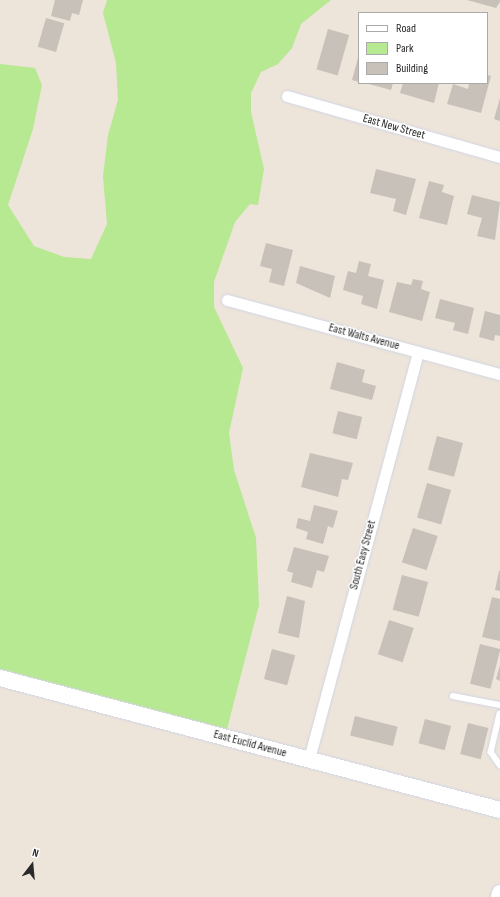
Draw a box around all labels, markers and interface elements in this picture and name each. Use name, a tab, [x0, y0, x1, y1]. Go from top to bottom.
legend	[358, 12, 488, 84]
text: Road	[396, 21, 416, 36]
text: Park	[396, 41, 414, 56]
text: Building	[396, 61, 428, 76]
street label: East New Street	[361, 111, 427, 143]
street label: East Walts Avenue	[327, 321, 401, 353]
street label: South Easy Street	[347, 519, 379, 591]
street label: East Euclid Avenue	[212, 727, 288, 761]
north arrow	[12, 845, 52, 885]
text: N	[31, 846, 40, 860]

